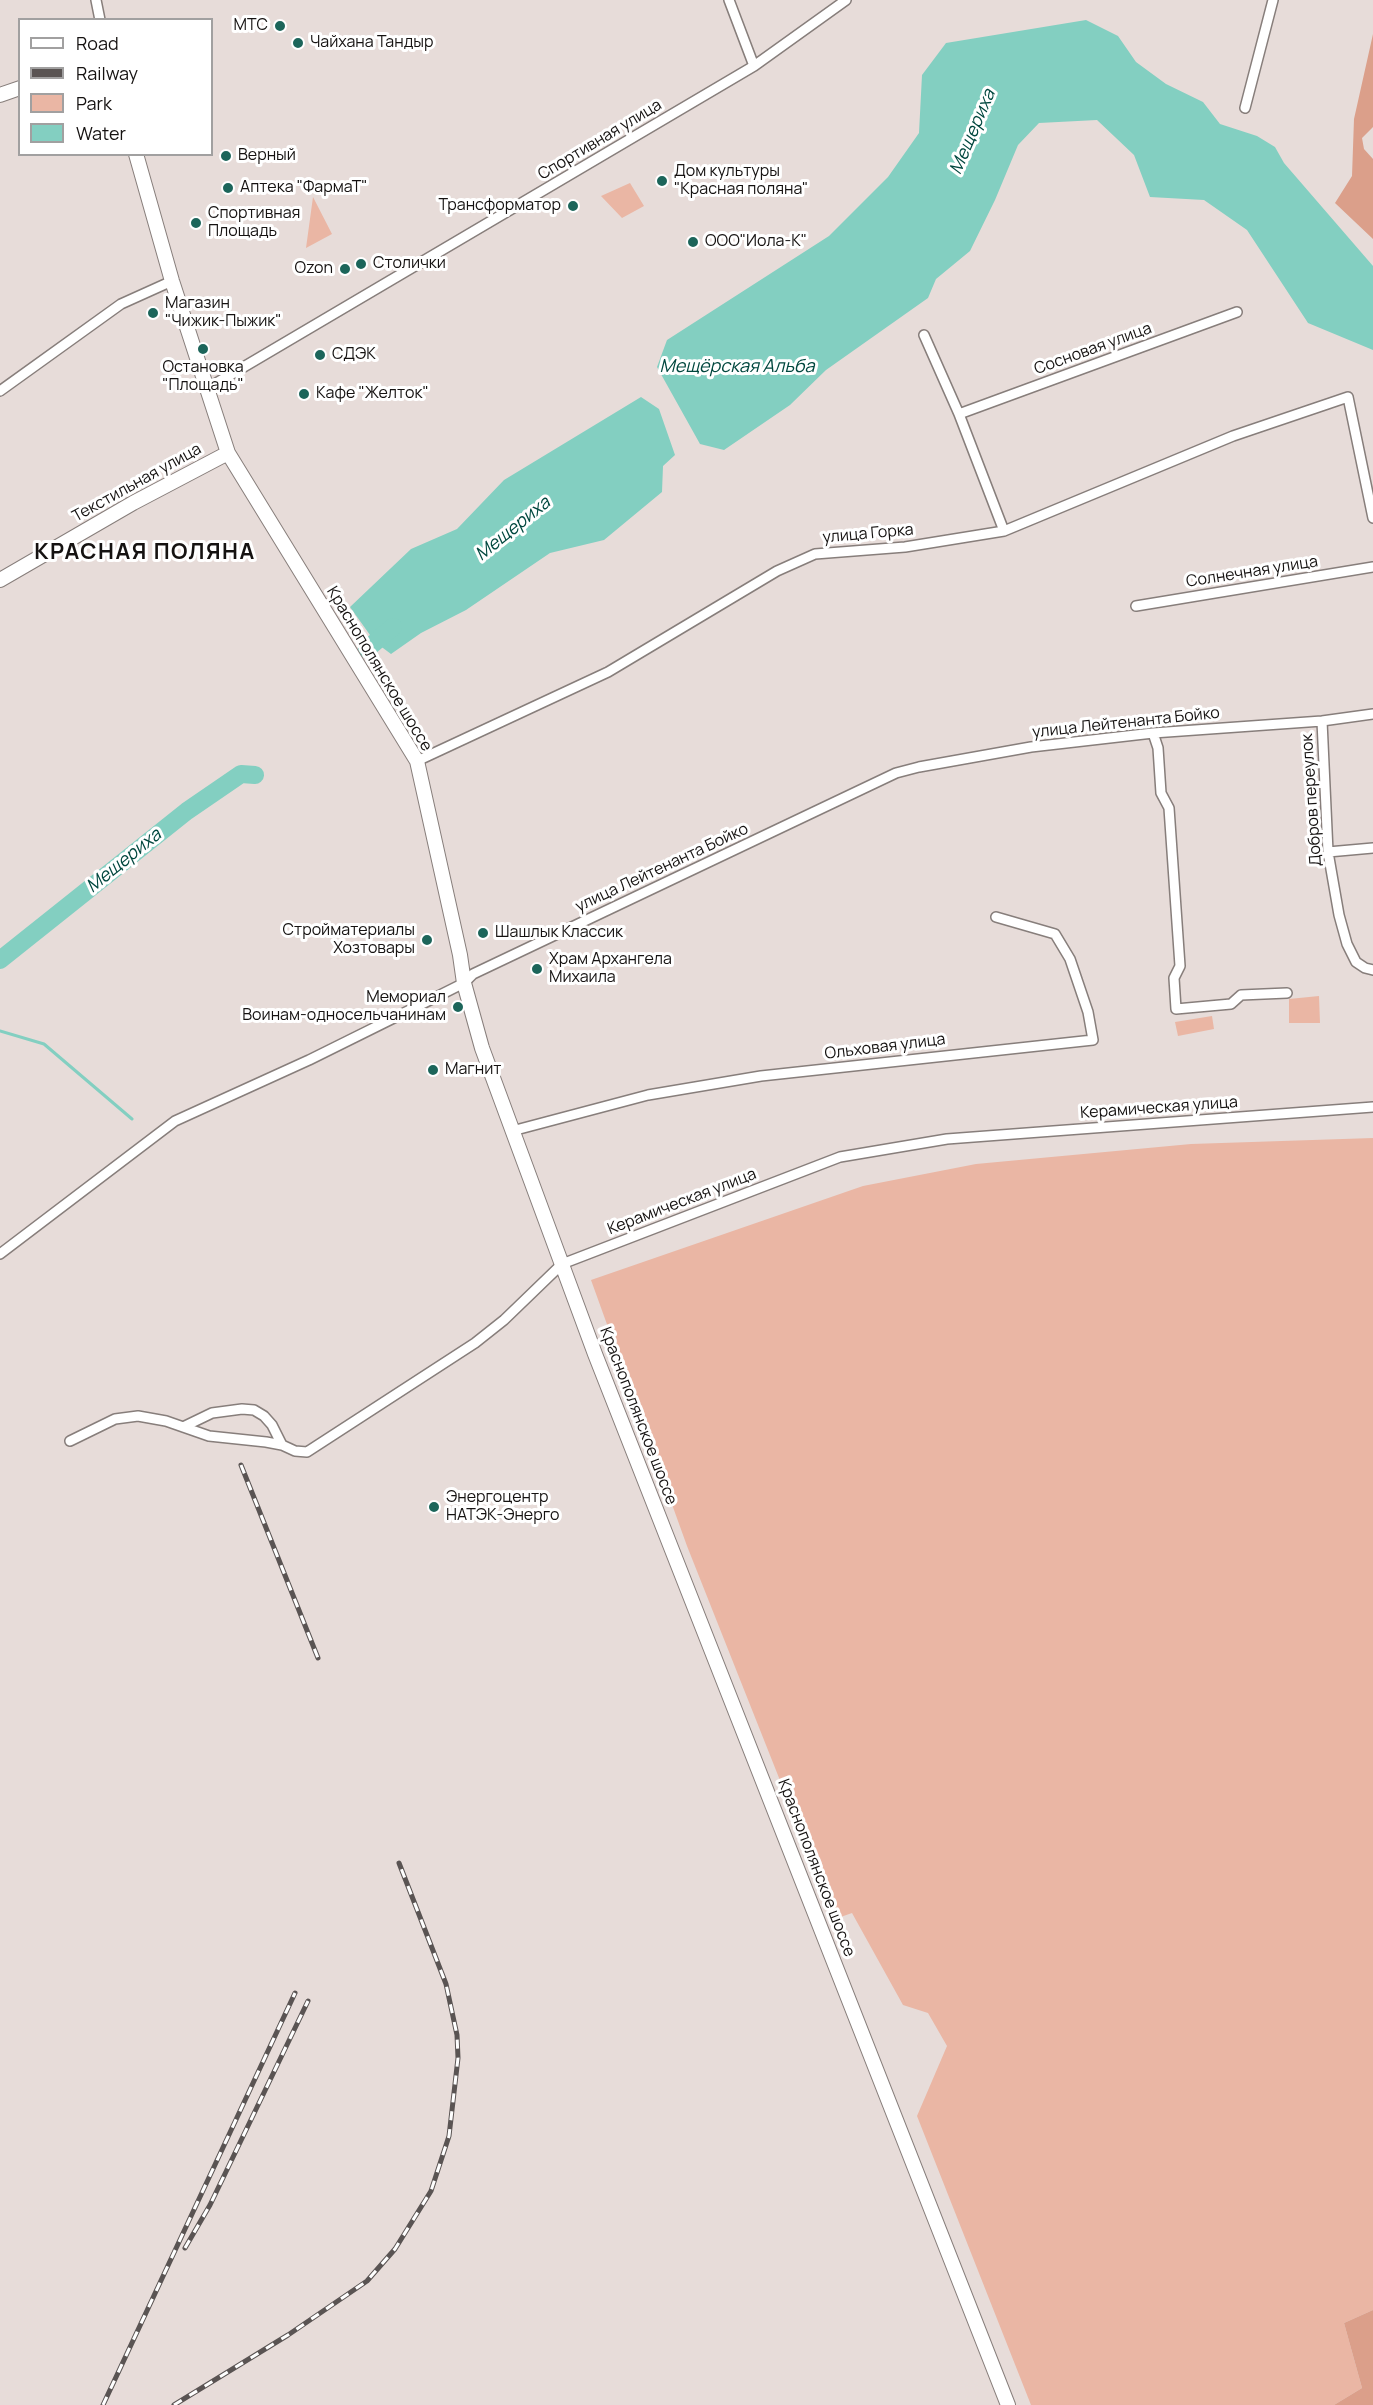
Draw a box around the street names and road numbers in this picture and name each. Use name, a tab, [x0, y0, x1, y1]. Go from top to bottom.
street label: Спортивная улица	[535, 96, 665, 184]
street label: Сосновая улица	[1032, 319, 1154, 379]
street label: Текстильная улица	[69, 440, 205, 526]
street label: улица Горка	[822, 520, 914, 548]
street label: Солнечная улица	[1185, 552, 1319, 592]
street label: Краснополянское шоссе	[322, 583, 436, 755]
street label: улица Лейтенанта Бойко	[1031, 704, 1221, 742]
street label: Добров переулок	[1298, 733, 1326, 867]
street label: улица Лейтенанта Бойко	[572, 819, 752, 917]
street label: Ольховая улица	[823, 1030, 947, 1064]
street label: Керамическая улица	[1080, 1093, 1238, 1123]
street label: Керамическая улица	[605, 1165, 759, 1239]
street label: Краснополянское шоссе	[595, 1324, 681, 1508]
street label: Краснополянское шоссе	[773, 1776, 859, 1960]

